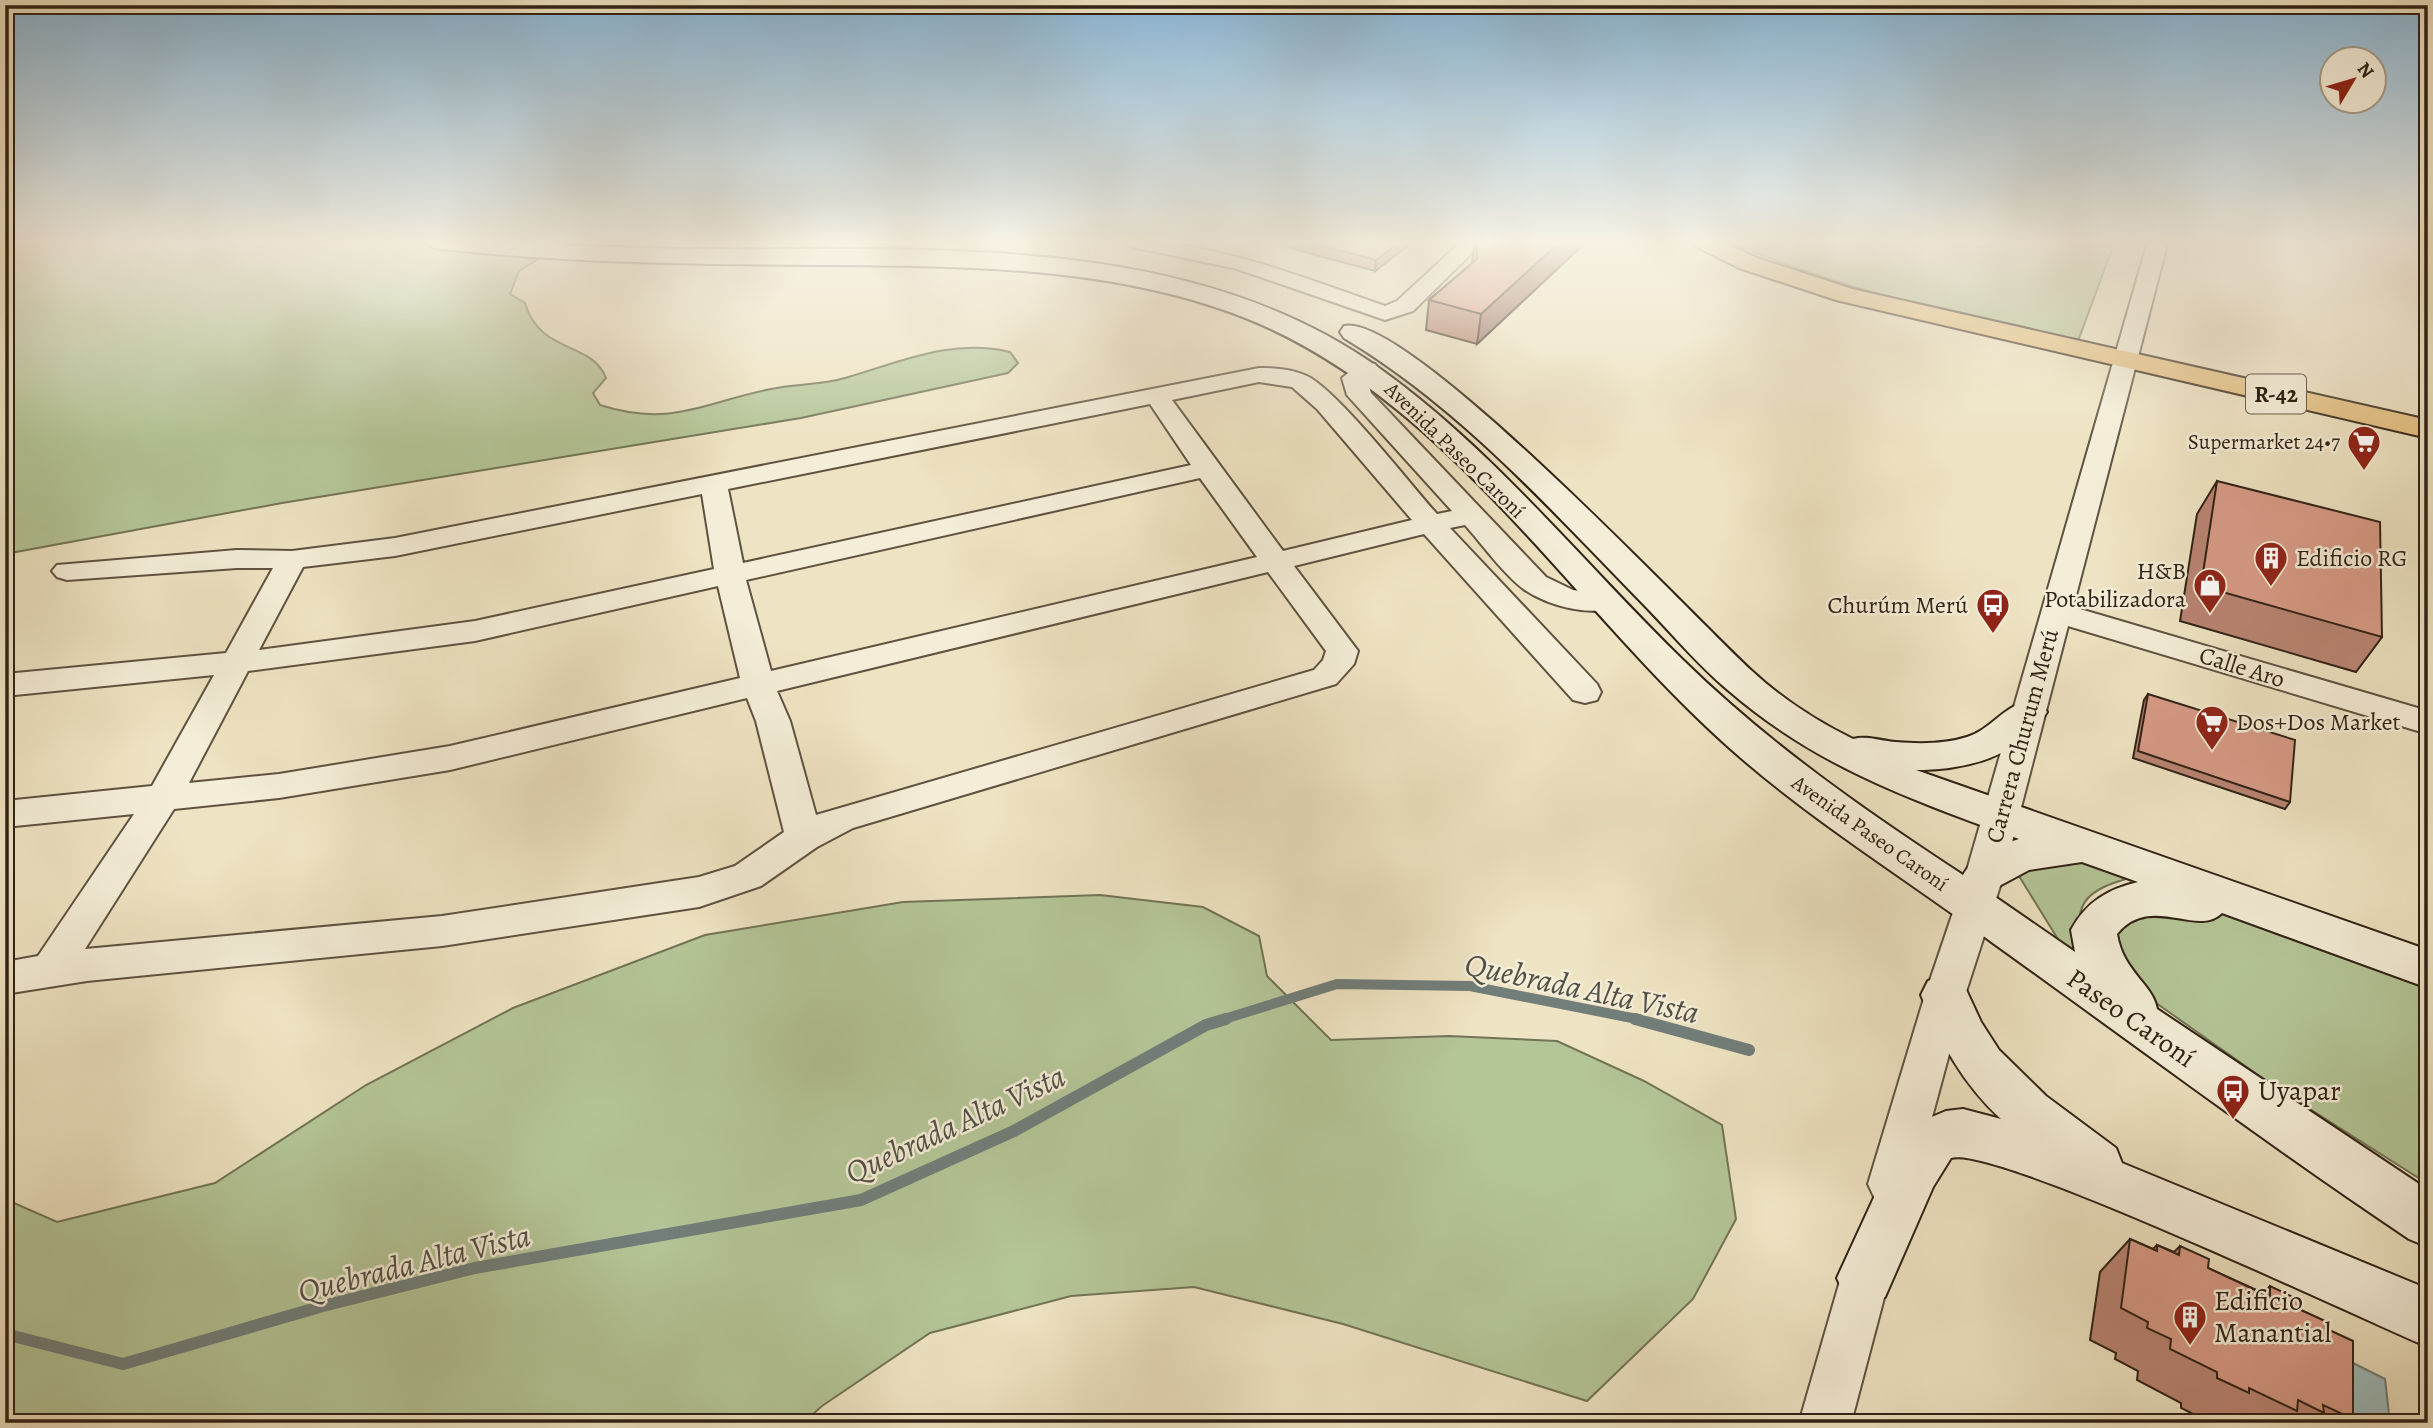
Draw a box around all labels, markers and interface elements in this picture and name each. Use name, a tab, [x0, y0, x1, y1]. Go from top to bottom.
north arrow	[2318, 46, 2388, 116]
text: N	[2351, 57, 2380, 84]
road number: R-42	[2246, 374, 2306, 414]
street label: Avenida Paseo Caroní	[1378, 375, 1531, 524]
supermarket icon: Supermarket 24•7	[2345, 423, 2383, 472]
place label: Supermarket 24•7	[2188, 428, 2340, 456]
building icon: Edificio RG	[2252, 539, 2290, 588]
place label: Edificio RG	[2296, 542, 2407, 574]
place label: H&B Potabilizadora	[2044, 555, 2187, 615]
shop icon: H&B Potabilizadora	[2191, 566, 2229, 615]
bus stop icon: Churúm Merú	[1974, 586, 2012, 635]
place label: Churúm Merú	[1828, 589, 1968, 621]
street label: Carrera Churum Merú	[1978, 625, 2066, 847]
street label: Calle Aro	[2195, 639, 2289, 695]
supermarket icon: Dos+Dos Market	[2193, 703, 2231, 752]
place label: Dos+Dos Market	[2236, 706, 2401, 738]
street label: Avenida Paseo Caroní	[1785, 768, 1954, 898]
water label: Quebrada Alta Vista	[1461, 942, 1703, 1034]
street label: Paseo Caroní	[2059, 960, 2203, 1076]
water label: Quebrada Alta Vista	[838, 1054, 1072, 1194]
bus stop icon: Uyapar	[2214, 1072, 2252, 1121]
place label: Uyapar	[2258, 1072, 2341, 1110]
water label: Quebrada Alta Vista	[293, 1213, 535, 1313]
place label: Edificio Manantial	[2214, 1282, 2331, 1352]
building icon: Edificio Manantial	[2171, 1298, 2209, 1347]

